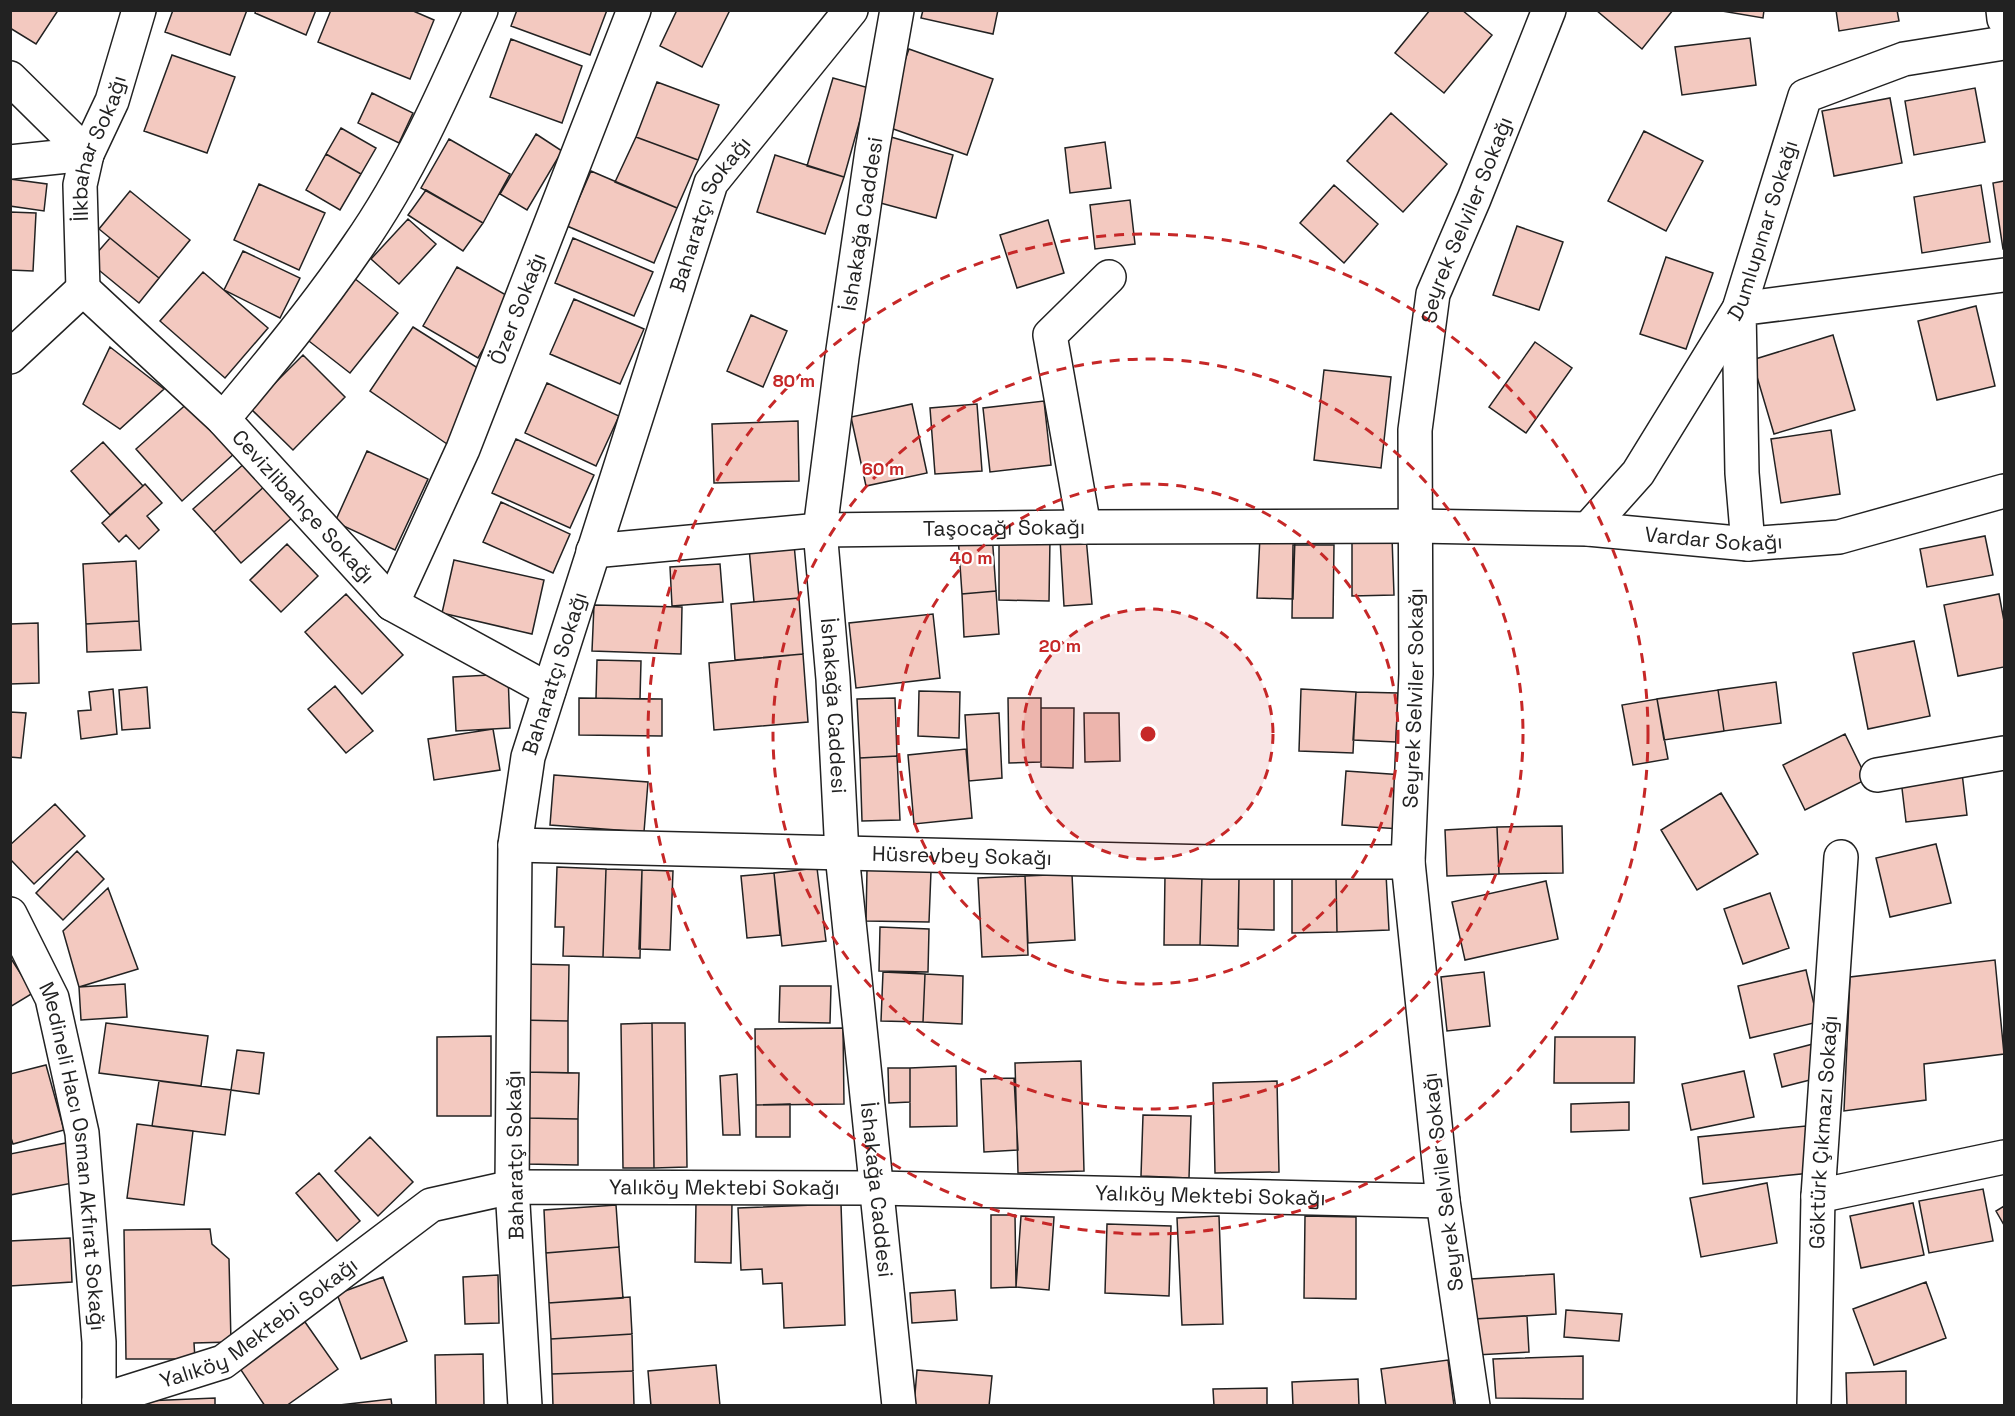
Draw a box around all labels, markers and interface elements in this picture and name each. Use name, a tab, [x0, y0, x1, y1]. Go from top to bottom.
street label: İlkbahar Sokağı	[66, 72, 132, 222]
street label: Seyrek Selviler Sokağı	[1415, 113, 1518, 325]
street label: Baharatçı Sokağı	[663, 131, 756, 295]
street label: İshakağa Caddesi	[834, 135, 889, 313]
street label: Dumlupınar Sokağı	[1721, 137, 1803, 325]
street label: Özer Sokağı	[483, 249, 551, 368]
text: 80 m	[773, 369, 815, 392]
street label: Cevizlibahçe Sokağı	[226, 424, 381, 589]
text: 60 m	[862, 457, 904, 480]
street label: Taşocağı Sokağı	[923, 513, 1085, 542]
street label: Vardar Sokağı	[1643, 520, 1783, 557]
text: 40 m	[949, 546, 993, 569]
street label: Baharatçı Sokağı	[516, 588, 593, 758]
street label: Seyrek Selviler Sokağı	[1396, 588, 1429, 809]
street label: İshakağa Caddesi	[815, 617, 853, 794]
text: 20 m	[1039, 634, 1081, 657]
centre of rings	[1138, 724, 1158, 744]
street label: Hüsrevbey Sokağı	[871, 840, 1052, 871]
street label: Medineli Hacı Osman Akfırat Sokağı	[33, 977, 112, 1332]
street label: Göktürk Çıkmazı Sokağı	[1803, 1014, 1843, 1249]
street label: Baharatçı Sokağı	[500, 1070, 529, 1240]
street label: Seyrek Selviler Sokağı	[1416, 1071, 1469, 1293]
street label: İshakağa Caddesi	[855, 1101, 900, 1279]
street label: Yalıköy Mektebi Sokağı	[609, 1173, 840, 1201]
street label: Yalıköy Mektebi Sokağı	[1095, 1179, 1326, 1211]
street label: Yalıköy Mektebi Sokağı	[157, 1251, 363, 1394]

